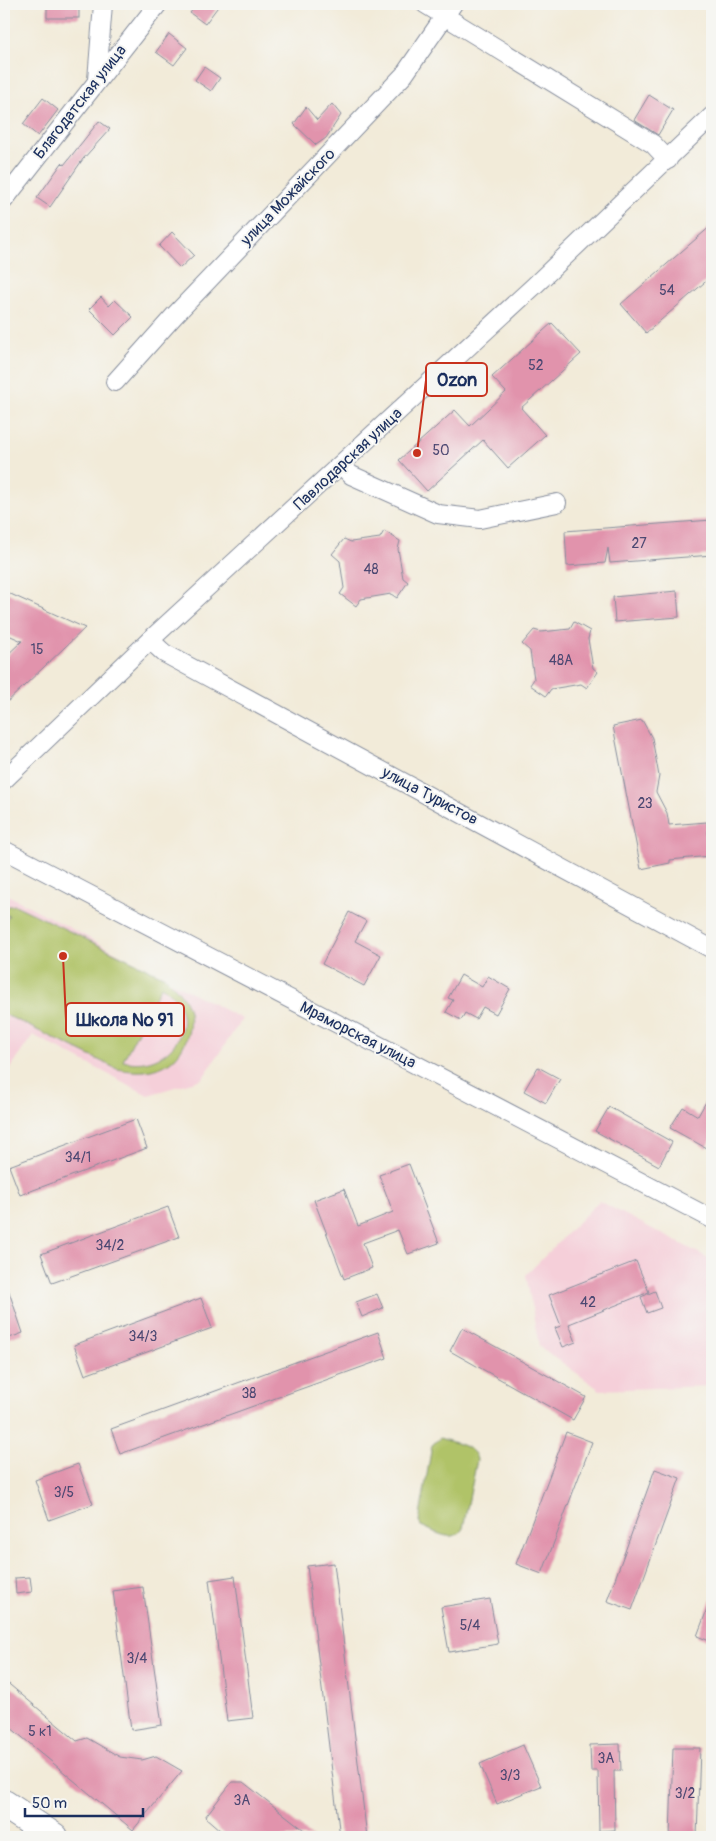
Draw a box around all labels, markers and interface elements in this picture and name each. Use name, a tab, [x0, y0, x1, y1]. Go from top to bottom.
street label: Благодатская улица	[29, 41, 131, 163]
street label: улица Можайского	[236, 144, 340, 251]
house number: 54	[659, 282, 675, 299]
house number: 52	[528, 357, 544, 374]
callout: Ozon	[426, 363, 487, 396]
text: Ozon	[437, 369, 477, 392]
street label: Павлодарская улица	[290, 404, 406, 514]
house number: 50	[432, 442, 450, 459]
house number: 27	[631, 535, 647, 552]
house number: 48	[363, 561, 379, 578]
house number: 15	[30, 641, 44, 658]
house number: 48А	[549, 652, 573, 669]
street label: улица Туристов	[378, 762, 481, 830]
house number: 23	[637, 795, 653, 812]
street label: Мраморская улица	[296, 997, 420, 1073]
callout: Школа № 91	[66, 1003, 184, 1036]
text: Школа № 91	[75, 1009, 174, 1032]
house number: 34/1	[65, 1149, 91, 1166]
house number: 34/2	[96, 1237, 125, 1254]
house number: 42	[580, 1294, 596, 1311]
house number: 34/3	[129, 1328, 158, 1345]
house number: 38	[242, 1385, 256, 1402]
house number: 3/5	[54, 1484, 74, 1501]
house number: 5/4	[460, 1617, 480, 1634]
house number: 3/4	[127, 1650, 147, 1667]
house number: 5 к1	[28, 1723, 52, 1740]
house number: 3А	[598, 1750, 614, 1767]
house number: 3/3	[500, 1767, 521, 1784]
house number: 3/2	[675, 1785, 696, 1802]
scale bar	[25, 1786, 142, 1818]
house number: 3А	[234, 1792, 250, 1809]
text: 50 m	[32, 1794, 67, 1813]

